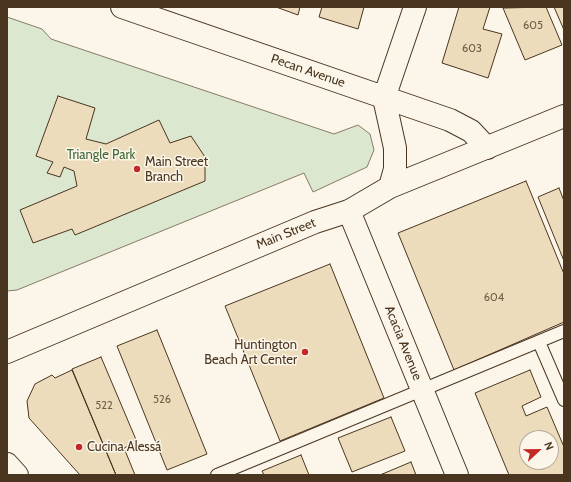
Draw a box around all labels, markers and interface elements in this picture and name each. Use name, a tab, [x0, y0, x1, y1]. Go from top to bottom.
house number: 605	[523, 19, 543, 33]
house number: 603	[462, 42, 482, 56]
street label: Pecan Avenue	[269, 51, 347, 91]
park label: Triangle Park	[67, 147, 135, 163]
place label: Main Street Branch	[145, 154, 208, 185]
marker: Main Street Branch	[132, 164, 142, 174]
street label: Main Street	[254, 215, 318, 253]
house number: 604	[484, 291, 504, 305]
street label: Acacia Avenue	[381, 303, 425, 383]
place label: Huntington Beach Art Center	[204, 337, 297, 368]
marker: Huntington Beach Art Center	[300, 347, 310, 357]
house number: 526	[153, 393, 171, 407]
house number: 522	[95, 399, 113, 413]
north arrow	[519, 430, 559, 470]
place label: Cucina Alessá	[87, 439, 161, 455]
text: N	[541, 440, 557, 452]
marker: Cucina Alessá	[74, 442, 84, 452]

